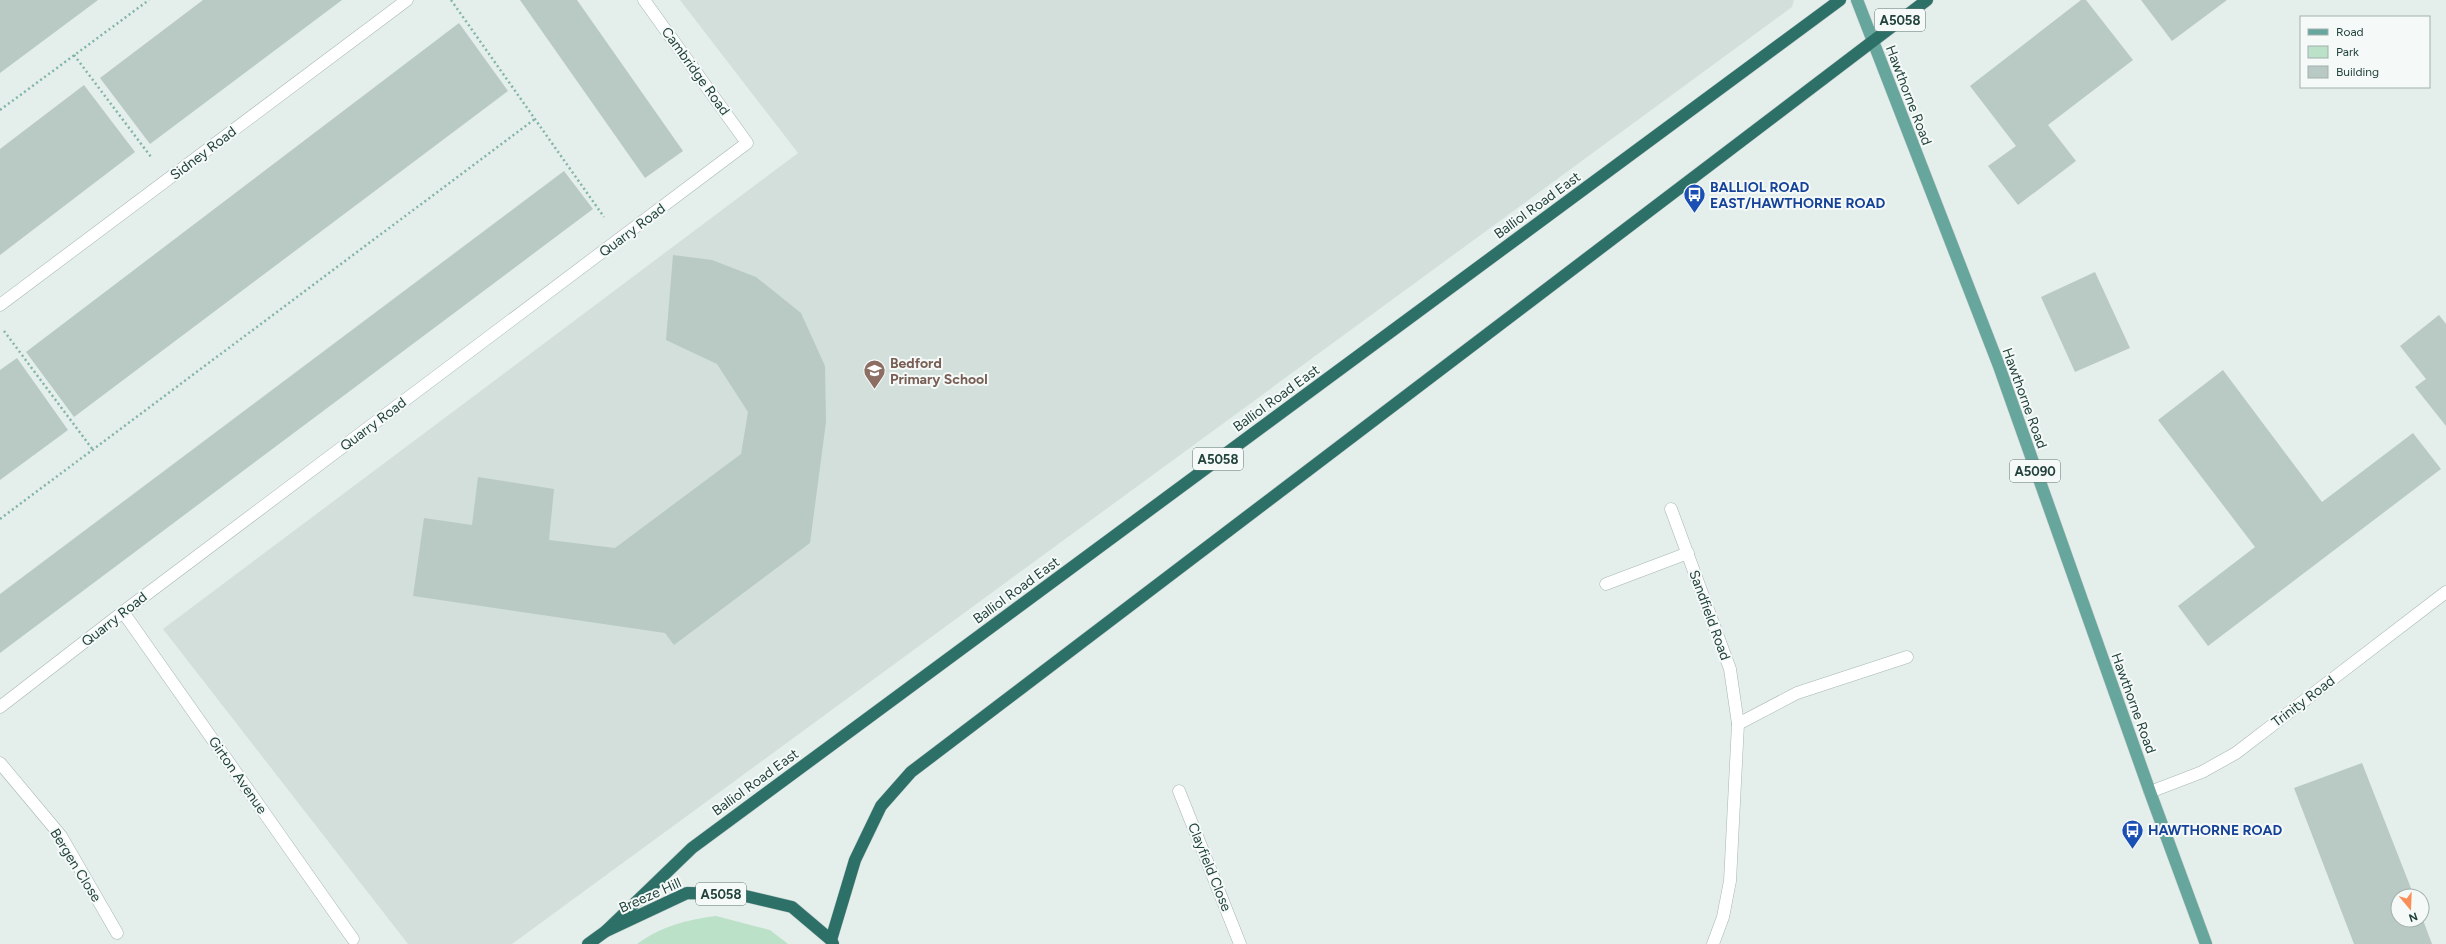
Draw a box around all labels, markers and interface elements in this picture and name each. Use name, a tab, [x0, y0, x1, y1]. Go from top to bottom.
road number: A5058	[1875, 9, 1925, 31]
legend	[2300, 16, 2430, 88]
street label: Cambridge Road	[658, 24, 733, 119]
text: Road	[2336, 25, 2364, 39]
street label: Hawthorne Road	[1882, 43, 1935, 148]
text: Park	[2336, 45, 2359, 59]
text: Building	[2336, 65, 2379, 79]
street label: Sidney Road	[167, 123, 240, 184]
street label: Balliol Road East	[1491, 168, 1584, 242]
place label: BALLIOL ROAD EAST/HAWTHORNE ROAD	[1710, 179, 1885, 212]
bus stop icon: BALLIOL ROAD EAST/HAWTHORNE ROAD	[1681, 182, 1707, 215]
street label: Quarry Road	[596, 200, 669, 261]
street label: Hawthorne Road	[1998, 346, 2051, 451]
place label: Bedford Primary School	[890, 355, 988, 388]
school or university icon: Bedford Primary School	[861, 358, 887, 391]
street label: Balliol Road East	[1230, 361, 1323, 435]
street label: Quarry Road	[337, 394, 410, 455]
road number: A5058	[1193, 448, 1243, 470]
road number: A5090	[2010, 460, 2060, 482]
street label: Balliol Road East	[970, 553, 1063, 627]
street label: Sandfield Road	[1685, 568, 1734, 663]
street label: Quarry Road	[78, 589, 150, 650]
street label: Hawthorne Road	[2107, 651, 2160, 756]
street label: Trinity Road	[2268, 672, 2338, 731]
street label: Girton Avenue	[205, 733, 271, 818]
street label: Balliol Road East	[709, 745, 802, 819]
bus stop icon: HAWTHORNE ROAD	[2119, 817, 2145, 850]
street label: Clayfield Close	[1184, 820, 1235, 914]
place label: HAWTHORNE ROAD	[2148, 822, 2283, 839]
street label: Bergen Close	[46, 825, 105, 905]
street label: Breeze Hill	[616, 874, 684, 917]
road number: A5058	[696, 883, 746, 905]
north arrow	[2390, 888, 2430, 928]
text: N	[2407, 909, 2419, 925]

